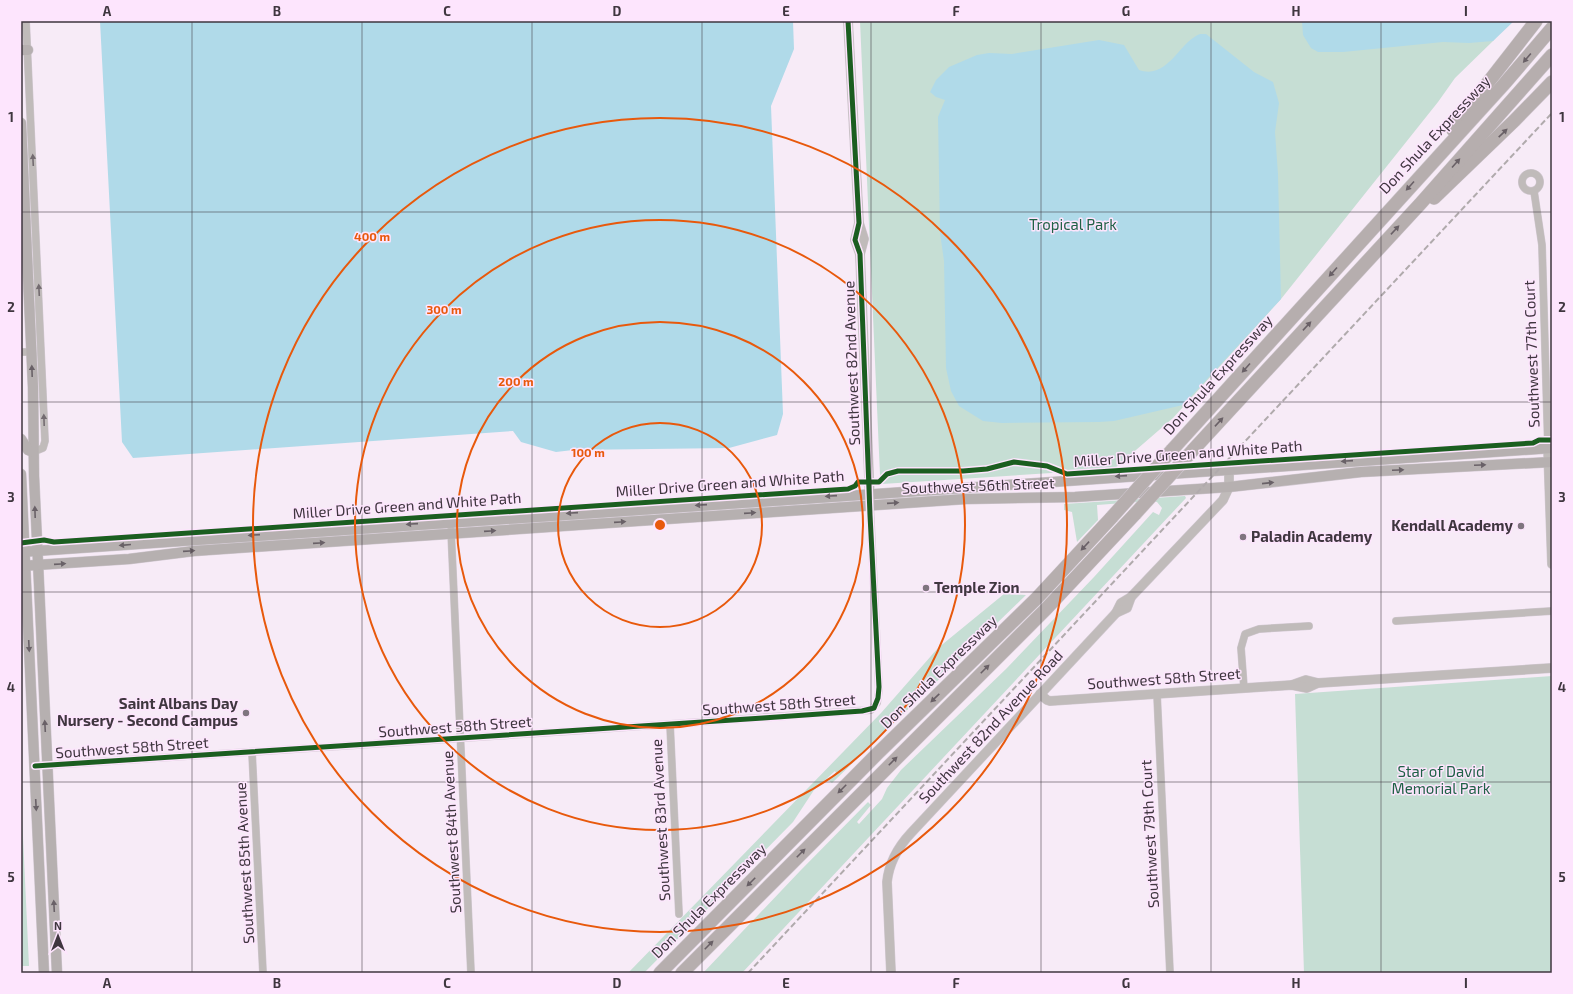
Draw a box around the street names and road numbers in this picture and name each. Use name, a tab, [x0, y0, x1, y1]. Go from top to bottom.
street label: Don Shula Expressway	[1375, 72, 1494, 197]
street label: Southwest 82nd Avenue	[839, 280, 863, 446]
street label: Southwest 77th Court	[1519, 280, 1543, 428]
street label: Don Shula Expressway	[1159, 311, 1276, 438]
street label: Miller Drive Green and White Path	[1073, 436, 1303, 470]
street label: Miller Drive Green and White Path	[615, 466, 845, 500]
street label: Southwest 56th Street	[901, 473, 1055, 497]
street label: Miller Drive Green and White Path	[292, 488, 522, 522]
street label: Don Shula Expressway	[876, 611, 1000, 732]
street label: Southwest 82nd Avenue Road	[914, 646, 1066, 807]
street label: Southwest 58th Street	[1087, 664, 1241, 692]
street label: Southwest 58th Street	[702, 690, 856, 718]
street label: Southwest 58th Street	[378, 712, 532, 740]
street label: Southwest 58th Street	[55, 733, 209, 761]
street label: Southwest 83rd Avenue	[647, 739, 673, 901]
street label: Southwest 84th Avenue	[438, 750, 464, 914]
street label: Southwest 79th Court	[1136, 759, 1162, 909]
street label: Southwest 85th Avenue	[231, 782, 257, 944]
street label: Don Shula Expressway	[647, 839, 769, 961]

